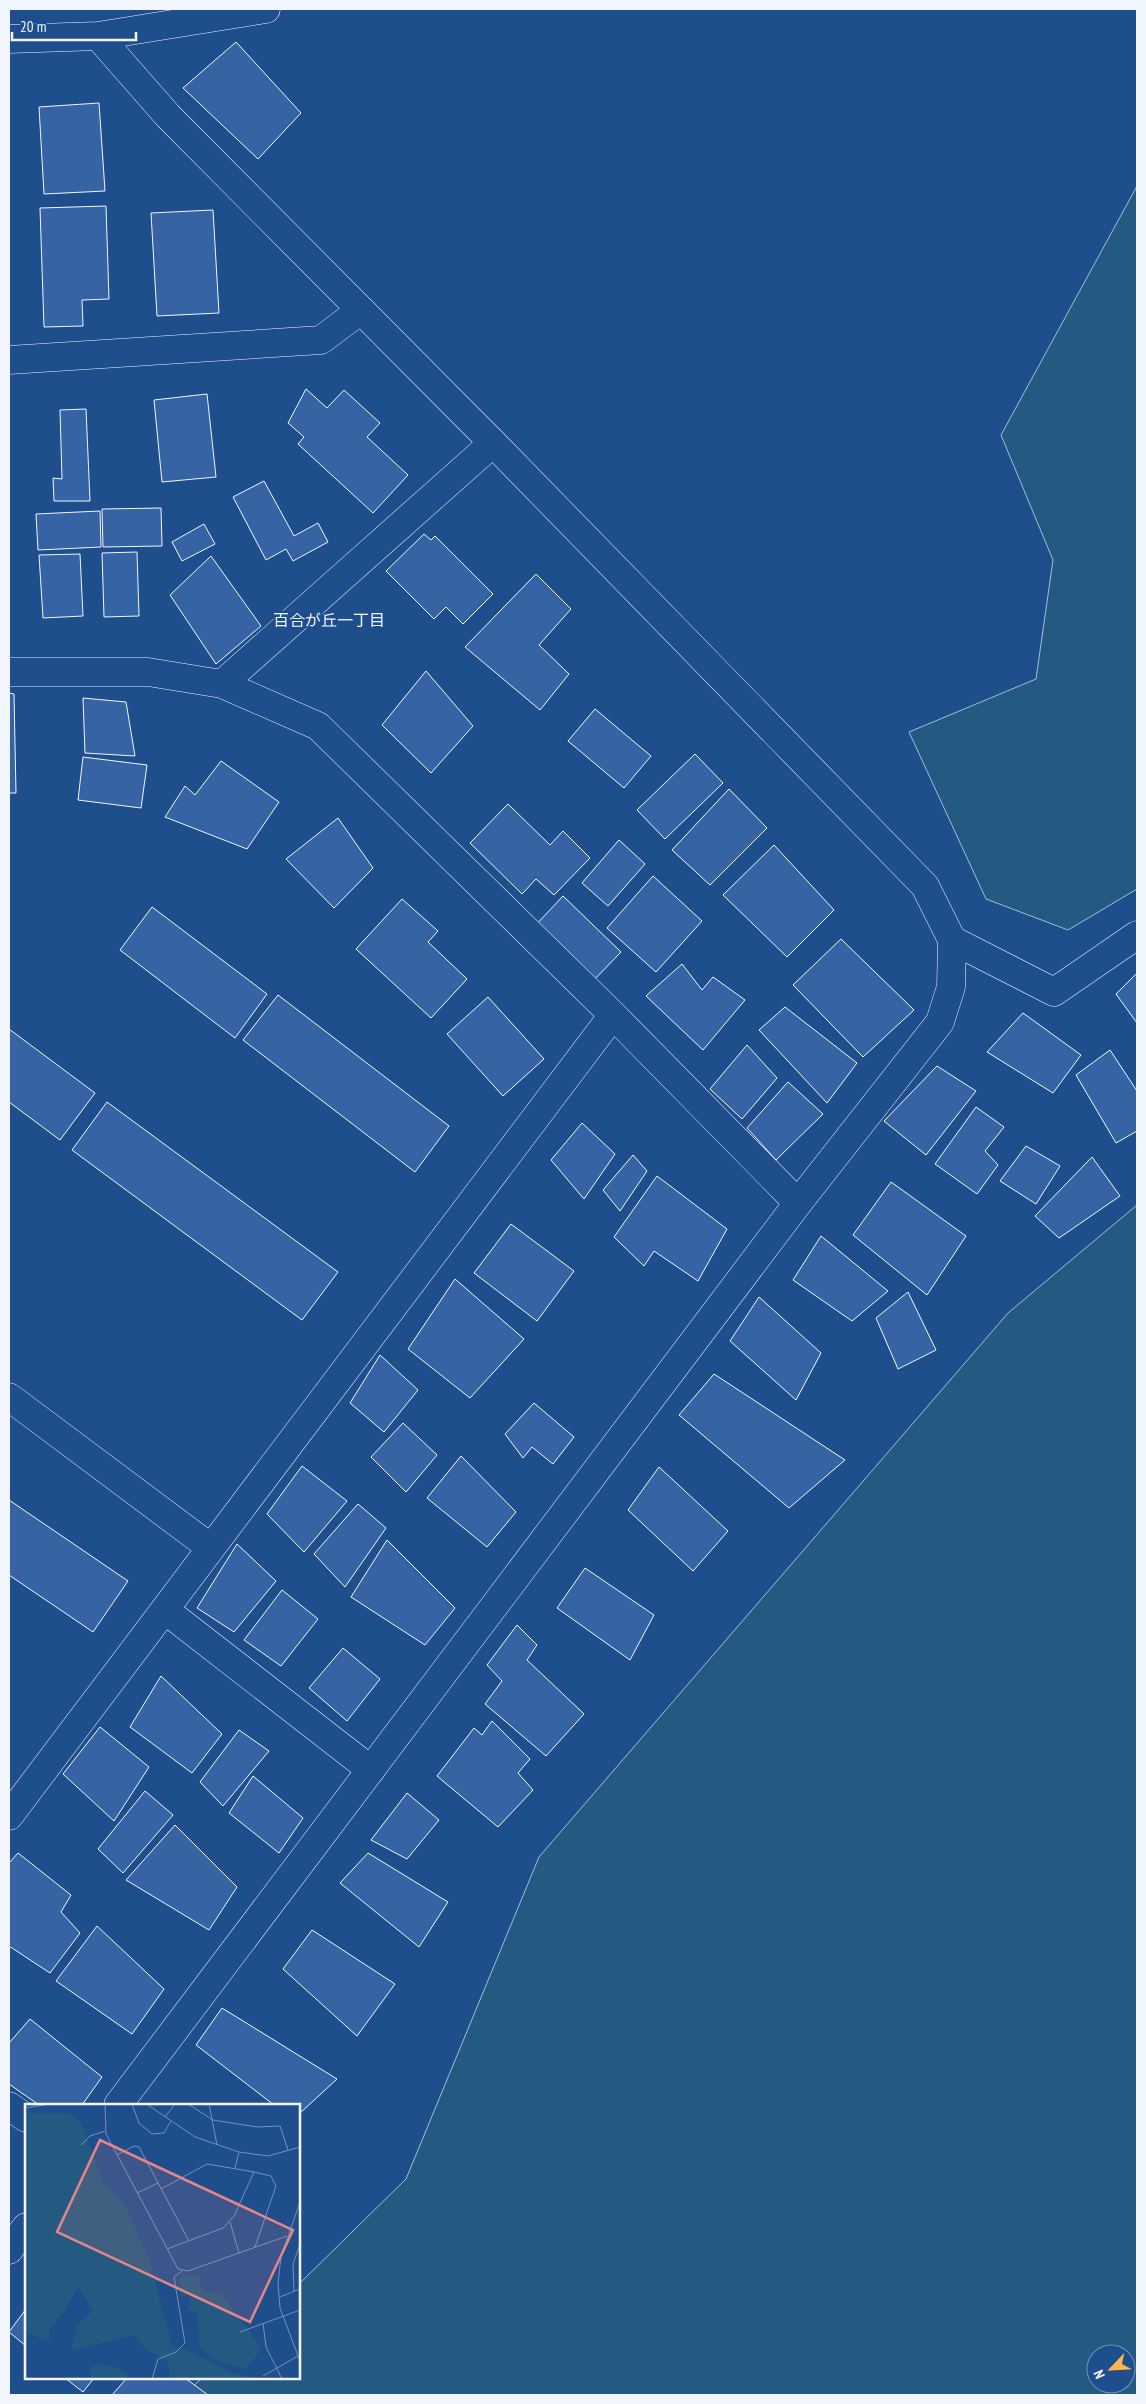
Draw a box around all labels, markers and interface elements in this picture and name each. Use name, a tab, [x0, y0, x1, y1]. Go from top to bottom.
scale bar	[12, 10, 136, 42]
text: 20 m	[20, 17, 46, 36]
district label: 百合が丘一丁目	[273, 610, 385, 630]
inset map	[25, 2104, 300, 2379]
north arrow	[1086, 2344, 1136, 2394]
text: N	[1089, 2367, 1109, 2382]

